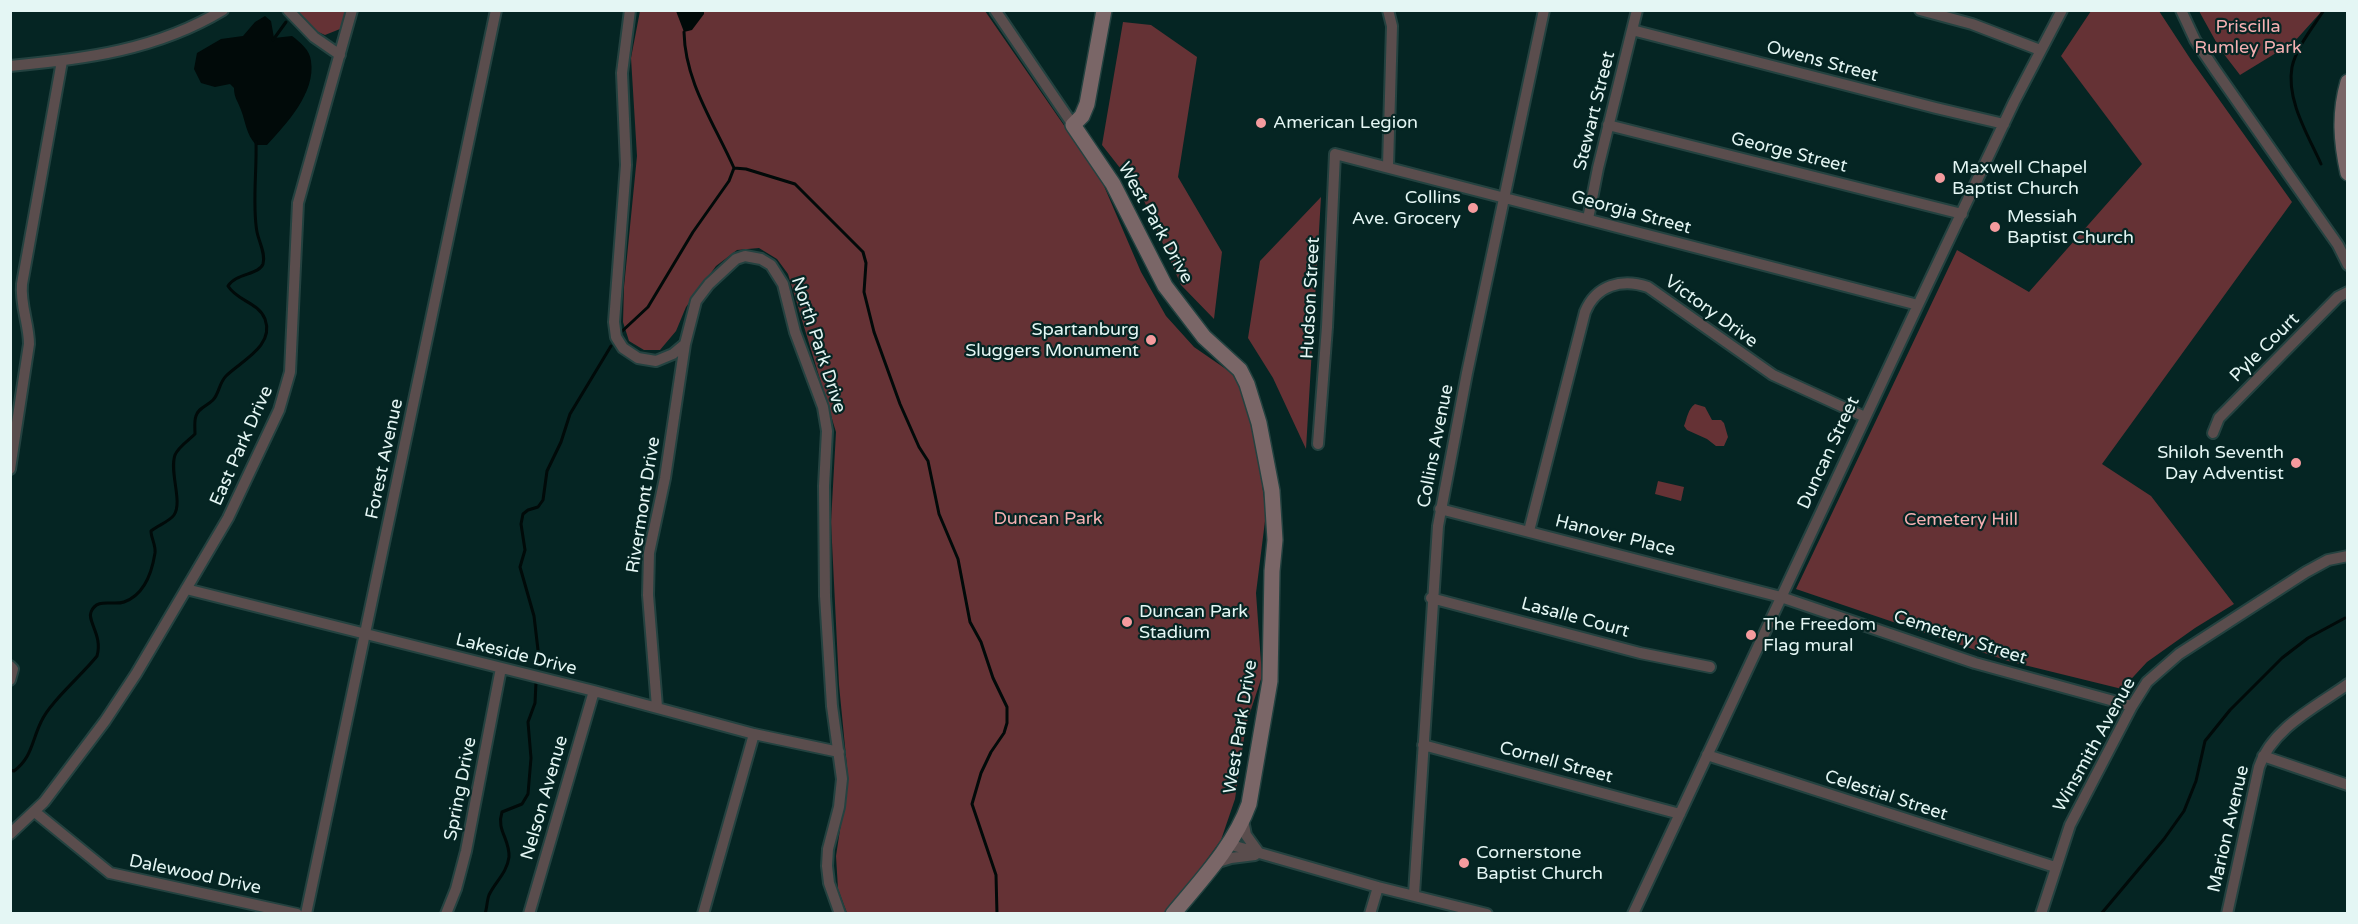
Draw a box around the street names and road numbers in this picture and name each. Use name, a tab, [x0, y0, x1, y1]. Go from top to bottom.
street label: Owens Street	[1764, 37, 1880, 87]
street label: Stewart Street	[1570, 49, 1620, 173]
street label: George Street	[1729, 128, 1849, 178]
street label: West Park Drive	[1113, 159, 1197, 287]
street label: Georgia Street	[1569, 187, 1693, 239]
street label: Hudson Street	[1297, 236, 1325, 360]
street label: Victory Drive	[1660, 271, 1762, 353]
street label: North Park Drive	[786, 274, 850, 416]
street label: Pyle Court	[2226, 309, 2304, 387]
street label: Collins Avenue	[1413, 382, 1459, 510]
street label: East Park Drive	[206, 383, 278, 509]
street label: Duncan Street	[1793, 393, 1865, 513]
street label: Forest Avenue	[362, 397, 408, 521]
street label: Rivermont Drive	[623, 435, 665, 575]
street label: Hanover Place	[1553, 511, 1677, 561]
street label: Lasalle Court	[1519, 593, 1631, 643]
street label: Cemetery Street	[1891, 606, 2029, 670]
street label: Lakeside Drive	[453, 630, 579, 680]
street label: West Park Drive	[1220, 659, 1262, 795]
street label: Winsmith Avenue	[2049, 674, 2141, 816]
street label: Nelson Avenue	[517, 733, 573, 863]
street label: Spring Drive	[440, 735, 482, 843]
street label: Cornell Street	[1497, 738, 1615, 788]
street label: Marion Avenue	[2204, 763, 2254, 895]
street label: Celestial Street	[1822, 766, 1950, 826]
street label: Dalewood Drive	[127, 850, 263, 900]

